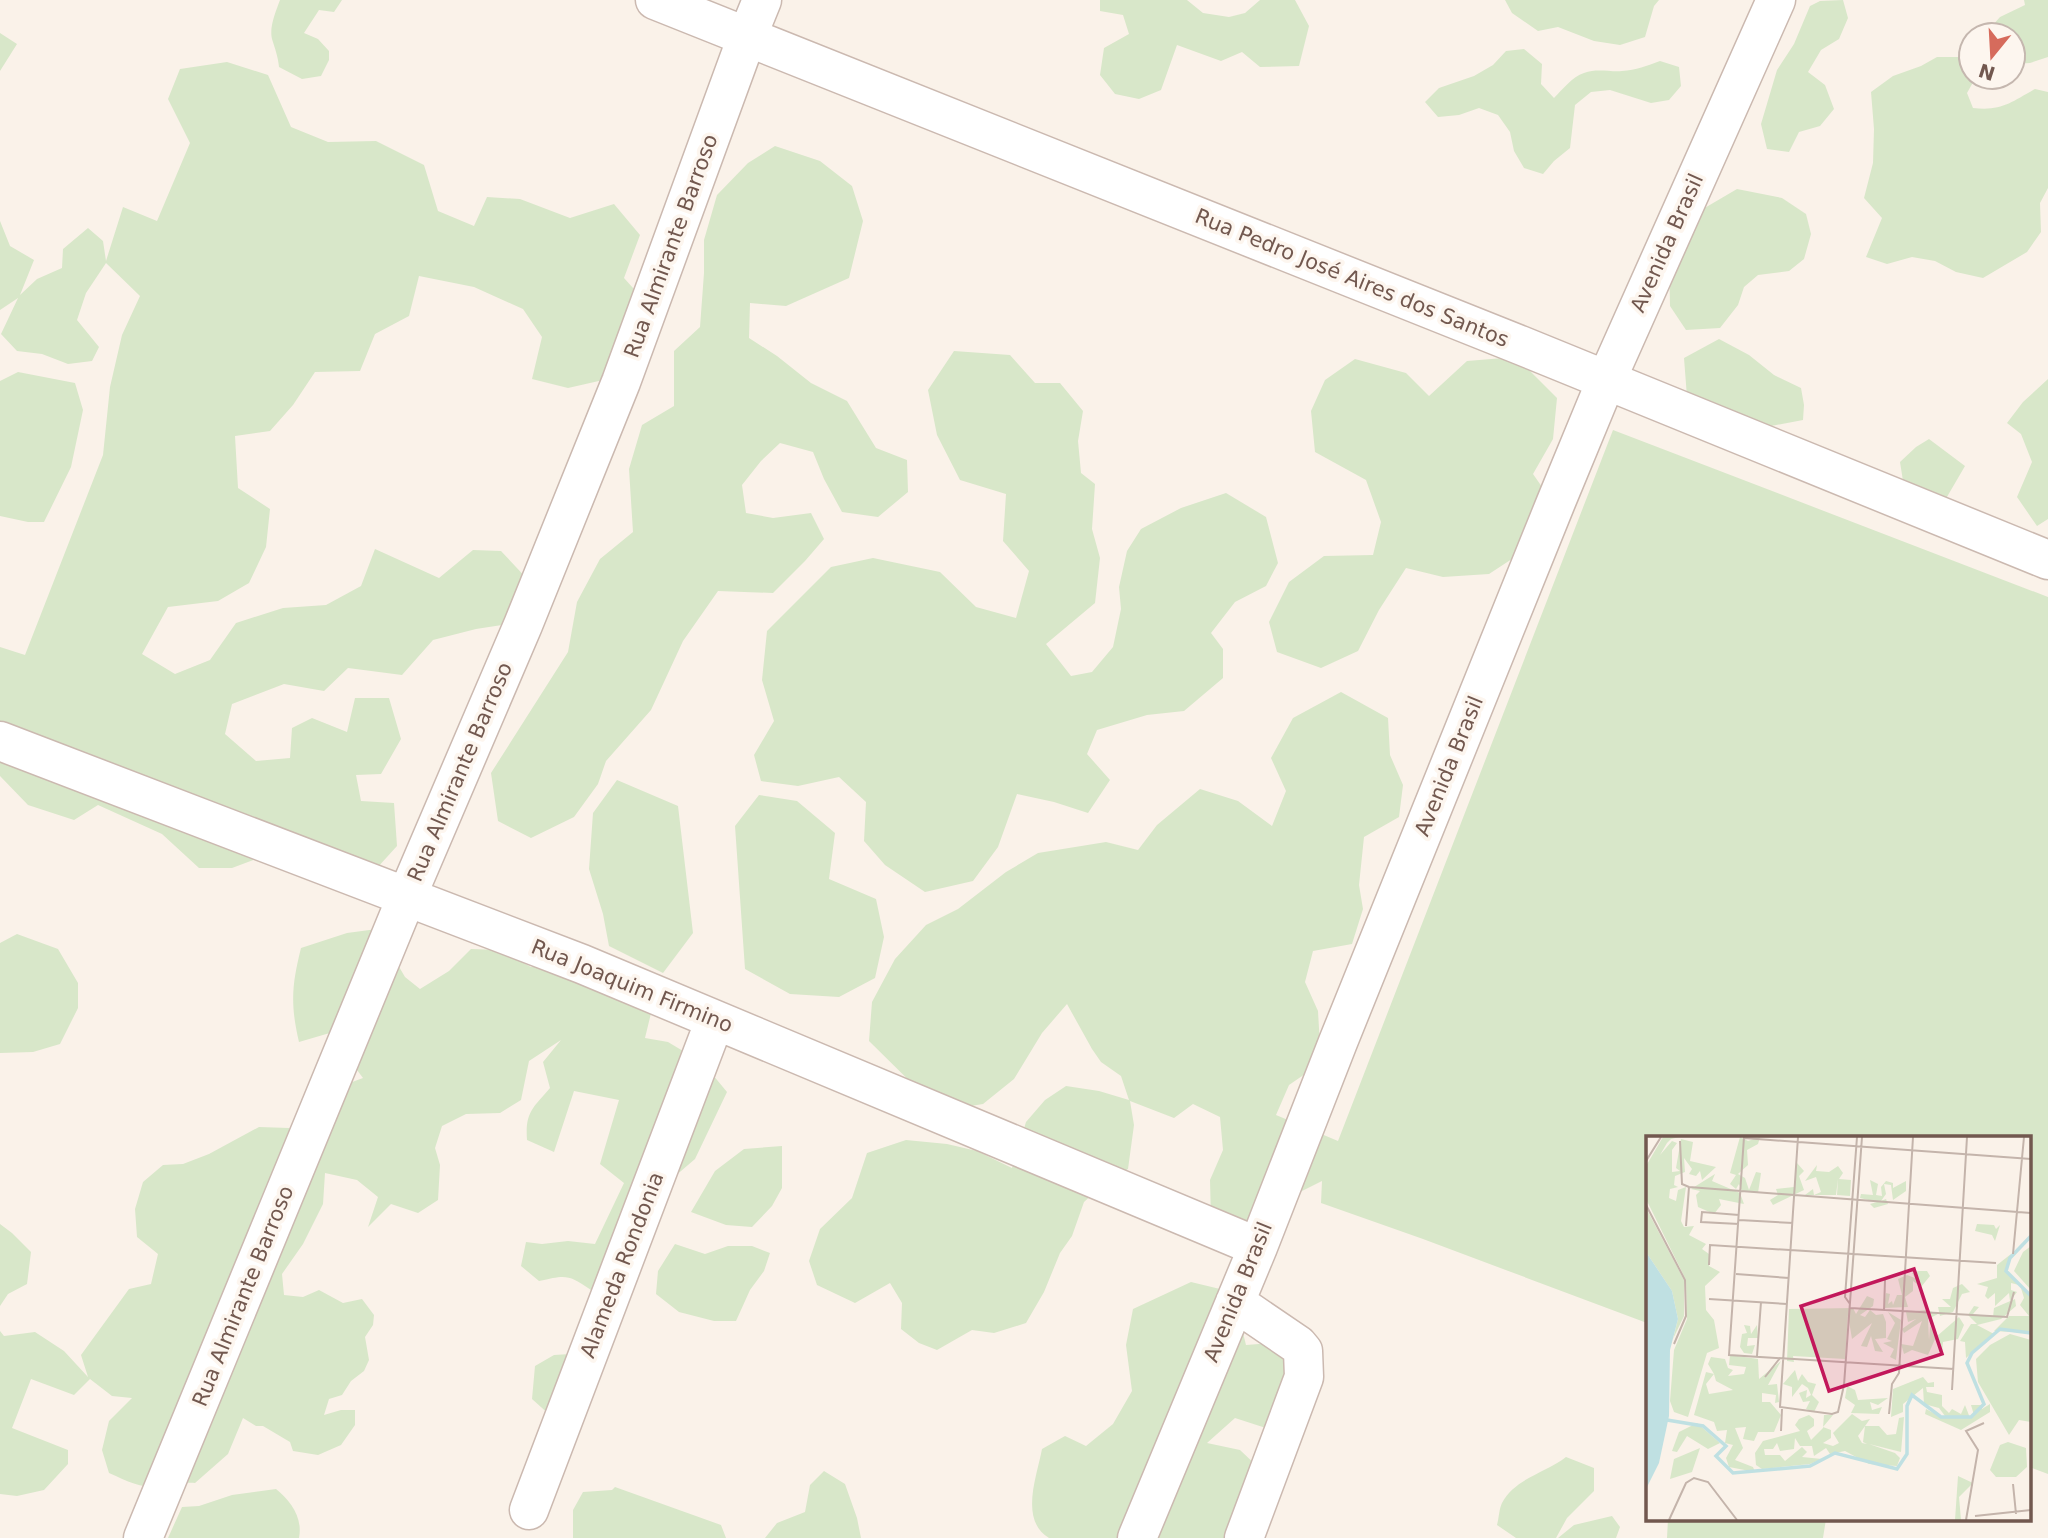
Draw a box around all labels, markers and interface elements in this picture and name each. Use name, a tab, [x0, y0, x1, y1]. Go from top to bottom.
north arrow	[1957, 21, 2027, 91]
text: N	[1976, 59, 1998, 85]
street label: Rua Almirante Barroso	[619, 131, 723, 361]
street label: Avenida Brasil	[1626, 170, 1708, 316]
street label: Rua Pedro José Aires dos Santos	[1192, 204, 1512, 352]
street label: Rua Almirante Barroso	[403, 659, 517, 885]
street label: Avenida Brasil	[1410, 692, 1488, 840]
street label: Rua Joaquim Firmino	[528, 935, 736, 1037]
inset map	[1646, 1136, 2030, 1520]
street label: Alameda Rondonia	[575, 1169, 669, 1361]
street label: Rua Almirante Barroso	[188, 1182, 298, 1410]
street label: Avenida Brasil	[1199, 1218, 1277, 1366]

